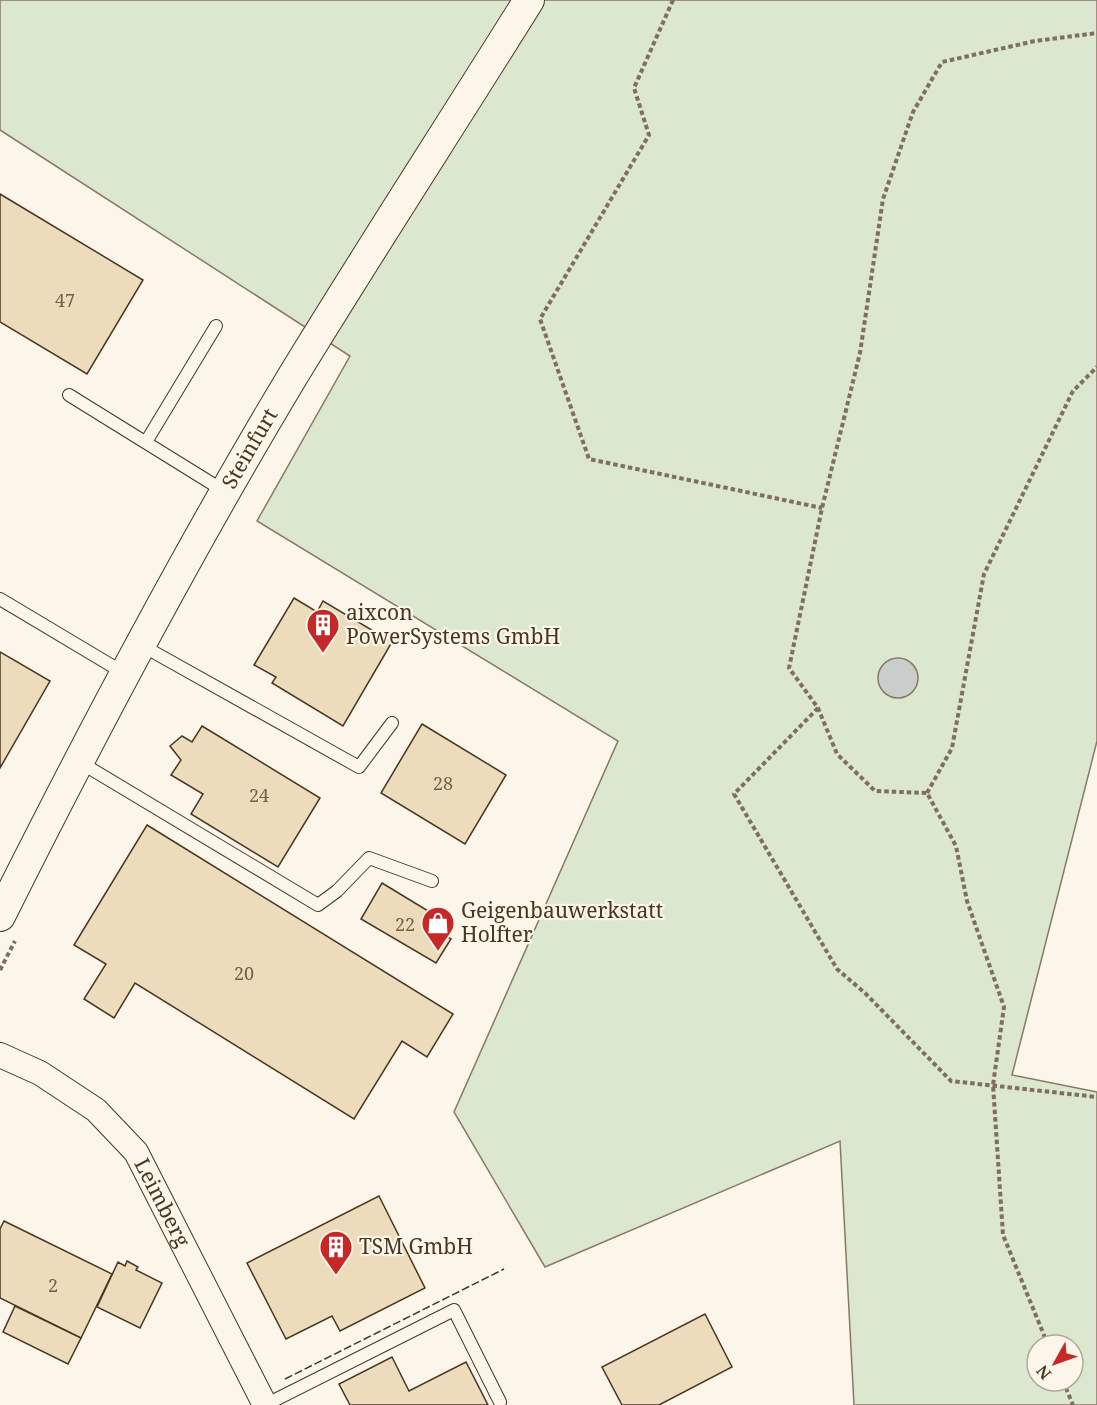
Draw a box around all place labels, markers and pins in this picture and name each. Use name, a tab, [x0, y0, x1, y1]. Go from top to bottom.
place label: aixcon PowerSystems GmbH	[346, 598, 560, 650]
building icon: aixcon PowerSystems GmbH	[305, 607, 341, 654]
place label: Geigenbauwerkstatt Holfter	[461, 896, 663, 948]
shop icon: Geigenbauwerkstatt Holfter	[420, 905, 456, 952]
building icon: TSM GmbH	[318, 1229, 354, 1276]
place label: TSM GmbH	[359, 1232, 473, 1260]

